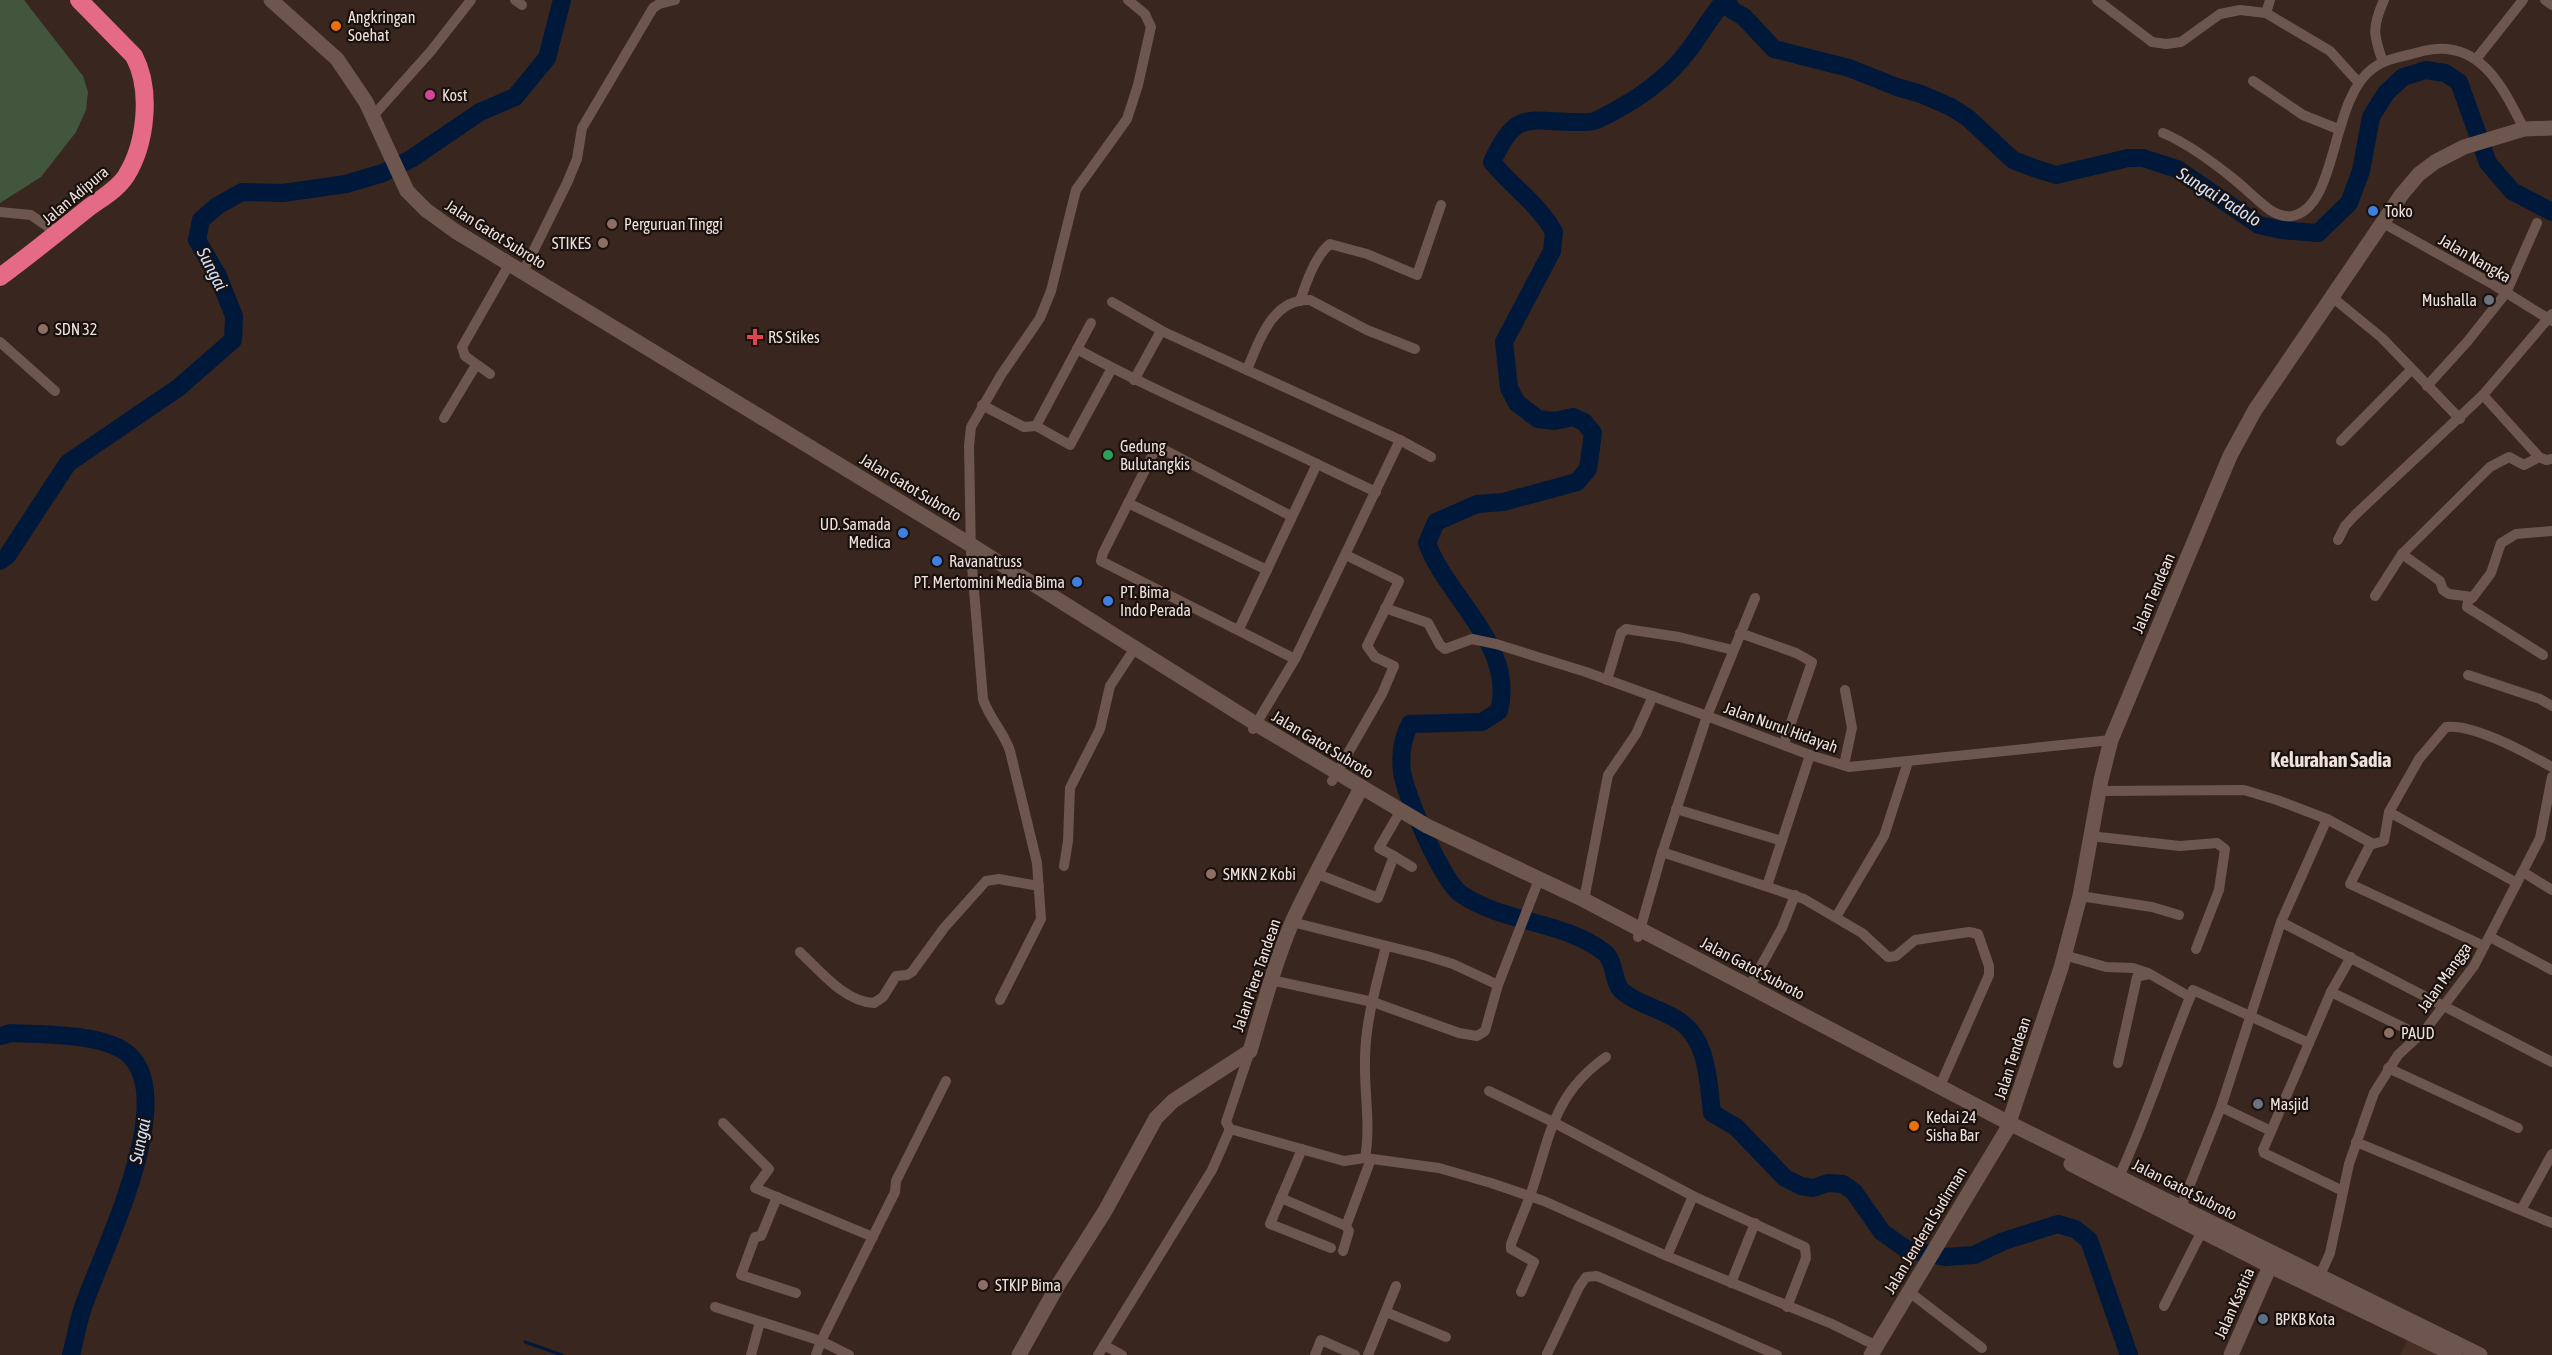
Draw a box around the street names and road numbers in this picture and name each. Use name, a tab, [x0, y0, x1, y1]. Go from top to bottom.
street label: Jalan Adipura	[38, 162, 112, 229]
street label: Jalan Gatot Subroto	[442, 196, 550, 272]
street label: Jalan Nangka	[2435, 230, 2514, 287]
street label: Jalan Gatot Subroto	[857, 450, 965, 524]
street label: Jalan Tendean	[2128, 550, 2178, 636]
street label: Jalan Nurul Hidayah	[1721, 698, 1840, 757]
street label: Jalan Gatot Subroto	[1269, 707, 1377, 781]
street label: Jalan Piere Tandean	[1228, 916, 1284, 1034]
street label: Jalan Gatot Subroto	[1698, 933, 1808, 1003]
street label: Jalan Mangga	[2413, 939, 2475, 1016]
street label: Jalan Tendean	[1990, 1015, 2034, 1101]
street label: Jalan Gatot Subroto	[2130, 1155, 2240, 1223]
street label: Jalan Jenderal Sudirman	[1880, 1163, 1970, 1297]
street label: Jalan Ksatria	[2210, 1265, 2258, 1341]

